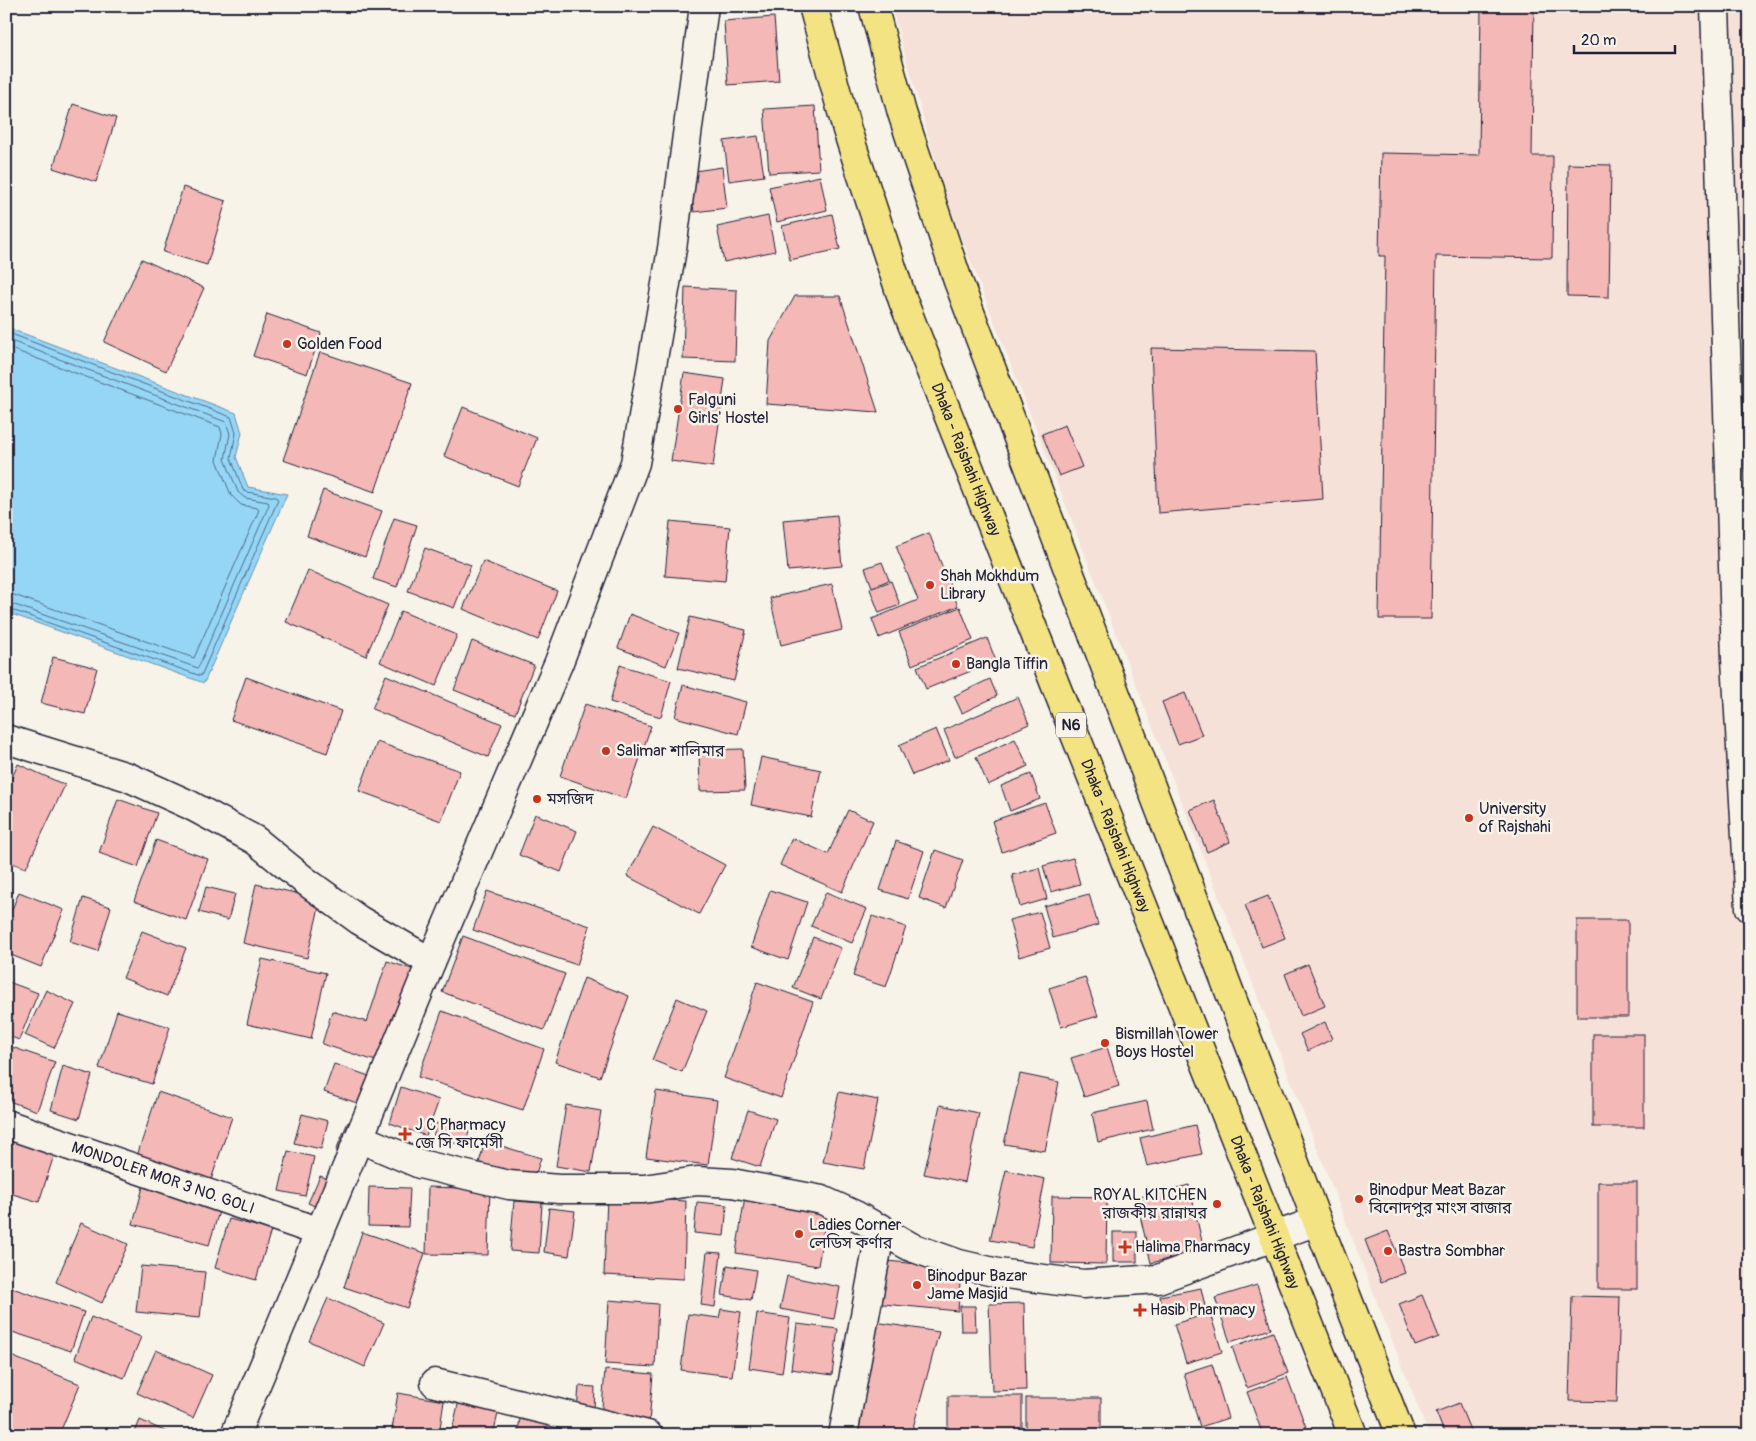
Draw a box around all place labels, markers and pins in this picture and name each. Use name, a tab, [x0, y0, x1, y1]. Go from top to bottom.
place label: Golden Food	[297, 334, 382, 354]
marker: Golden Food	[281, 338, 293, 350]
place label: Falguni Girls' Hostel	[688, 390, 769, 428]
marker: Falguni Girls' Hostel	[672, 403, 684, 415]
place label: Shah Mokhdum Library	[940, 566, 1039, 604]
marker: Shah Mokhdum Library	[924, 579, 936, 591]
place label: Bangla Tiffin	[966, 654, 1048, 674]
marker: Bangla Tiffin	[950, 658, 962, 670]
place label: Salimar শালিমার	[616, 741, 725, 761]
marker: Salimar শালিমার	[600, 745, 612, 757]
place label: মসজিদ	[546, 789, 595, 809]
marker: মসজিদ	[531, 793, 543, 805]
place label: University of Rajshahi	[1479, 799, 1551, 837]
marker: University of Rajshahi	[1463, 812, 1475, 824]
place label: Bismillah Tower Boys Hostel	[1115, 1024, 1218, 1062]
marker: Bismillah Tower Boys Hostel	[1099, 1037, 1111, 1049]
place label: J C Pharmacy জে সি ফার্মেসী	[415, 1115, 506, 1153]
marker: J C Pharmacy জে সি ফার্মেসী	[399, 1128, 411, 1140]
place label: Binodpur Meat Bazar বিনোদপুর মাংস বাজার	[1368, 1180, 1512, 1218]
place label: ROYAL KITCHEN রাজকীয় রান্নাঘর	[1093, 1185, 1207, 1223]
marker: Binodpur Meat Bazar বিনোদপুর মাংস বাজার	[1353, 1193, 1365, 1205]
marker: ROYAL KITCHEN রাজকীয় রান্নাঘর	[1211, 1198, 1223, 1210]
place label: Ladies Corner লেডিস কর্ণার	[809, 1215, 902, 1253]
marker: Ladies Corner লেডিস কর্ণার	[793, 1228, 805, 1240]
place label: Halima Pharmacy	[1135, 1237, 1250, 1257]
marker: Halima Pharmacy	[1119, 1241, 1131, 1253]
place label: Bastra Sombhar	[1398, 1241, 1505, 1261]
marker: Bastra Sombhar	[1382, 1245, 1394, 1257]
place label: Binodpur Bazar Jame Masjid	[927, 1266, 1028, 1304]
marker: Binodpur Bazar Jame Masjid	[911, 1279, 923, 1291]
place label: Hasib Pharmacy	[1150, 1300, 1255, 1320]
marker: Hasib Pharmacy	[1134, 1304, 1146, 1316]

